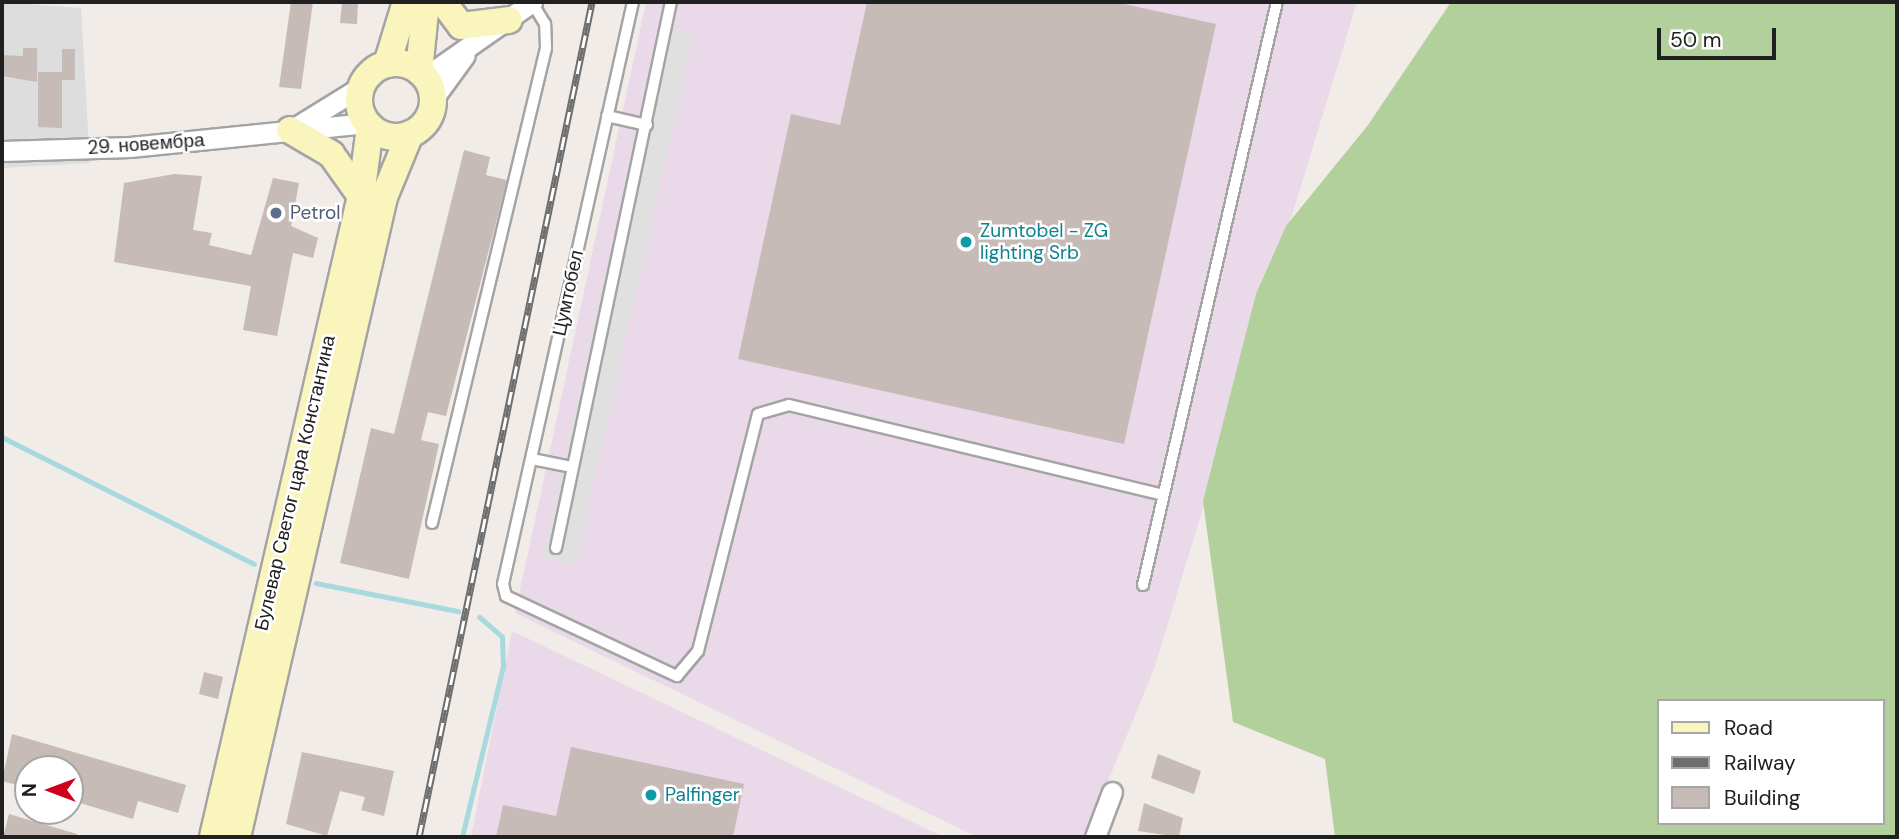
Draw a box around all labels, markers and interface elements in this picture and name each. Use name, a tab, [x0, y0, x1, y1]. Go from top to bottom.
scale bar	[1661, 14, 1780, 58]
text: 50 m	[1670, 26, 1721, 54]
street label: 29. новембра	[87, 129, 205, 159]
place label: Petrol	[290, 202, 341, 224]
marker: Petrol	[268, 205, 284, 221]
place label: Zumtobel - ZG lighting Srb	[980, 220, 1108, 264]
marker: Zumtobel - ZG lighting Srb	[958, 234, 974, 250]
street label: Цумтобел	[548, 248, 588, 338]
street label: Булевар Светог цара Константина	[250, 333, 340, 633]
legend	[1658, 699, 1885, 825]
text: Road	[1724, 714, 1773, 742]
text: Railway	[1724, 749, 1796, 777]
north arrow	[14, 755, 84, 825]
text: N	[17, 783, 42, 797]
place label: Palfinger	[665, 784, 740, 806]
text: Building	[1724, 784, 1800, 812]
marker: Palfinger	[643, 787, 659, 803]

